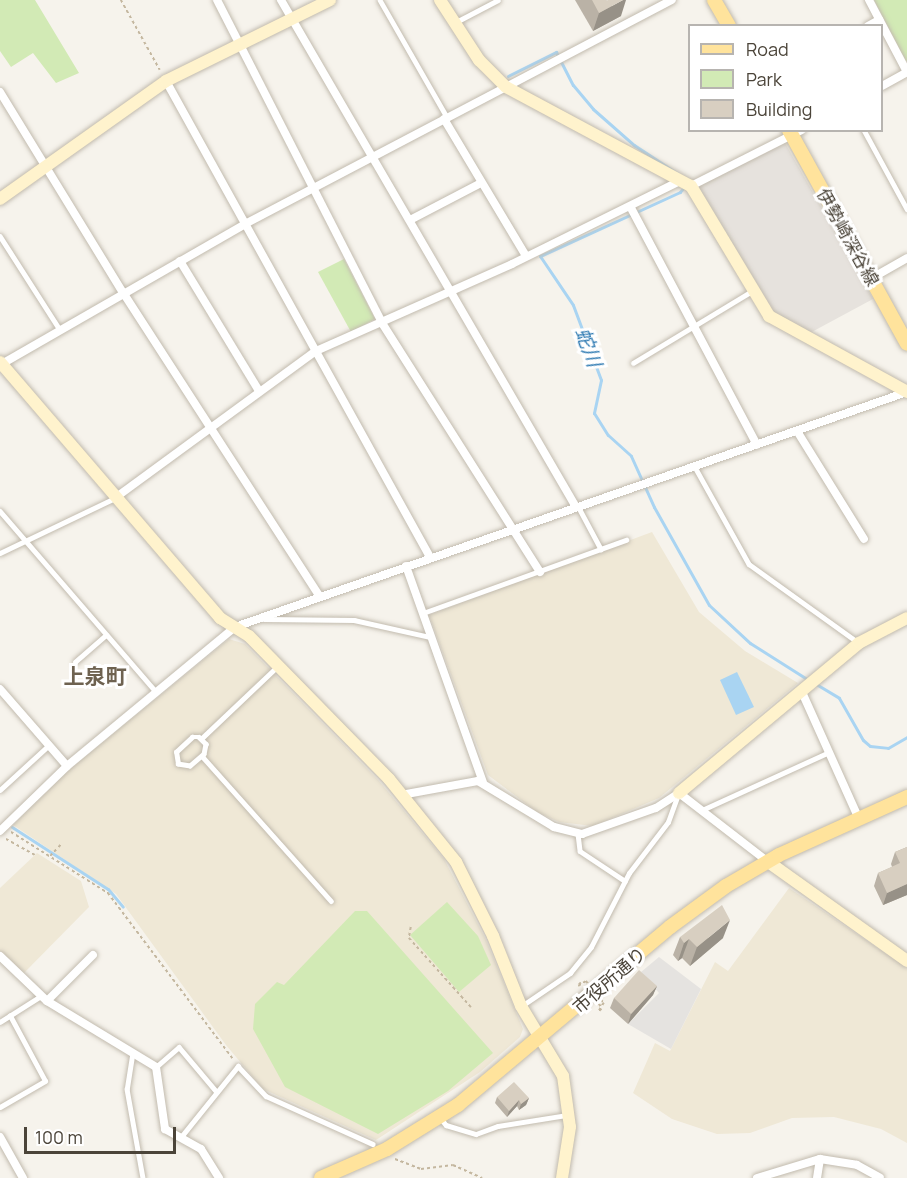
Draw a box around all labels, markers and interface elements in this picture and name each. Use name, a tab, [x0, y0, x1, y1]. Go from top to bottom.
legend	[688, 24, 883, 132]
text: Road	[746, 37, 789, 61]
text: Park	[746, 67, 782, 91]
text: Building	[746, 97, 812, 121]
street label: 伊勢崎深谷線	[812, 185, 884, 289]
water label: 蛇川	[571, 324, 607, 370]
district label: 上泉町	[64, 663, 126, 689]
street label: 市役所通り	[568, 942, 650, 1018]
scale bar	[27, 1115, 178, 1153]
text: 100 m	[35, 1125, 83, 1149]

